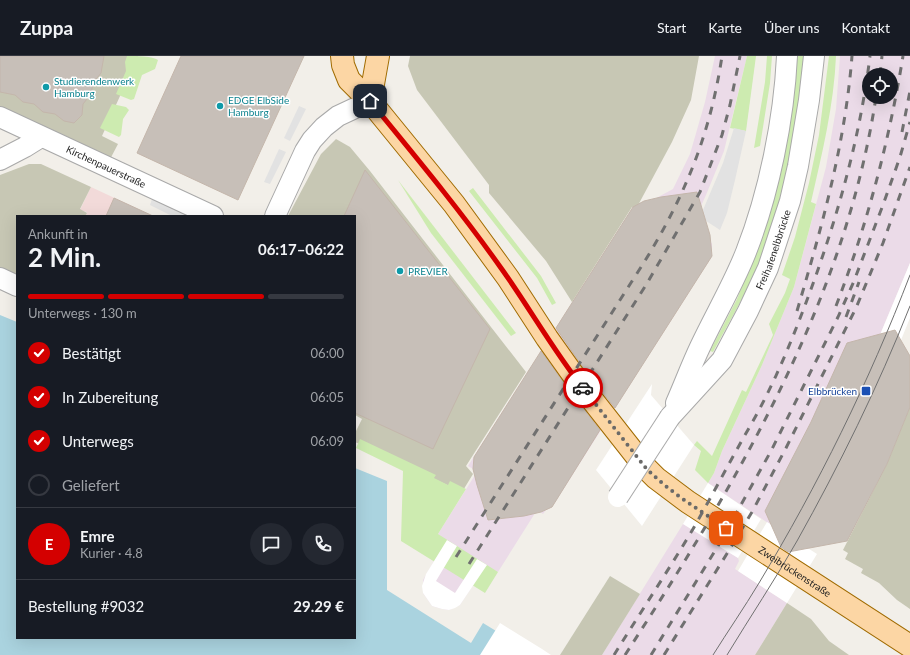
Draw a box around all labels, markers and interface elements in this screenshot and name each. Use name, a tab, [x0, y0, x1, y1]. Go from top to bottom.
text: Zuppa	[20, 16, 73, 39]
text: Start	[657, 19, 686, 36]
text: Karte	[708, 19, 742, 36]
text: Über uns	[764, 19, 819, 36]
text: Kontakt	[841, 19, 890, 36]
map controls	[862, 68, 898, 104]
button: locate	[862, 68, 898, 104]
place label: Studierendenwerk Hamburg	[54, 75, 135, 99]
marker: Studierendenwerk Hamburg	[41, 82, 51, 92]
pin	[353, 84, 387, 118]
icon: home	[359, 90, 381, 112]
place label: EDGE ElbSide Hamburg	[228, 94, 289, 118]
marker: EDGE ElbSide Hamburg	[215, 101, 225, 111]
street label: Kirchenpauerstraße	[64, 143, 148, 190]
street label: Freihafenelbbrücke	[753, 208, 793, 291]
text: Ankunft in	[28, 226, 88, 242]
text: 06:17–06:22	[258, 240, 344, 258]
text: 2 Min.	[28, 241, 101, 273]
place label: PREVIER	[408, 265, 448, 277]
marker: PREVIER	[395, 266, 405, 276]
text: Unterwegs · 130 m	[28, 305, 137, 321]
icon: check	[28, 342, 50, 364]
text: Bestätigt	[62, 344, 121, 362]
text: 06:00	[311, 345, 344, 361]
courier	[563, 368, 603, 408]
icon: car	[572, 377, 594, 399]
place label: Elbbrücken	[808, 385, 857, 397]
marker: Elbbrücken	[860, 385, 872, 397]
icon: check	[28, 386, 50, 408]
text: In Zubereitung	[62, 388, 158, 406]
text: 06:05	[311, 389, 344, 405]
icon: check	[28, 430, 50, 452]
text: Unterwegs	[62, 432, 134, 450]
text: 06:09	[311, 433, 344, 449]
text: Geliefert	[62, 476, 120, 494]
pin	[709, 511, 743, 545]
icon: bag	[715, 517, 737, 539]
button: chat	[250, 523, 292, 565]
button: phone	[302, 523, 344, 565]
text: Emre	[80, 527, 114, 545]
text: E	[45, 535, 53, 553]
street label: Zweibrückenstraße	[756, 543, 833, 599]
text: Kurier · 4.8	[80, 545, 143, 561]
text: Bestellung #9032	[28, 597, 144, 615]
text: 29.29 €	[293, 597, 344, 615]

